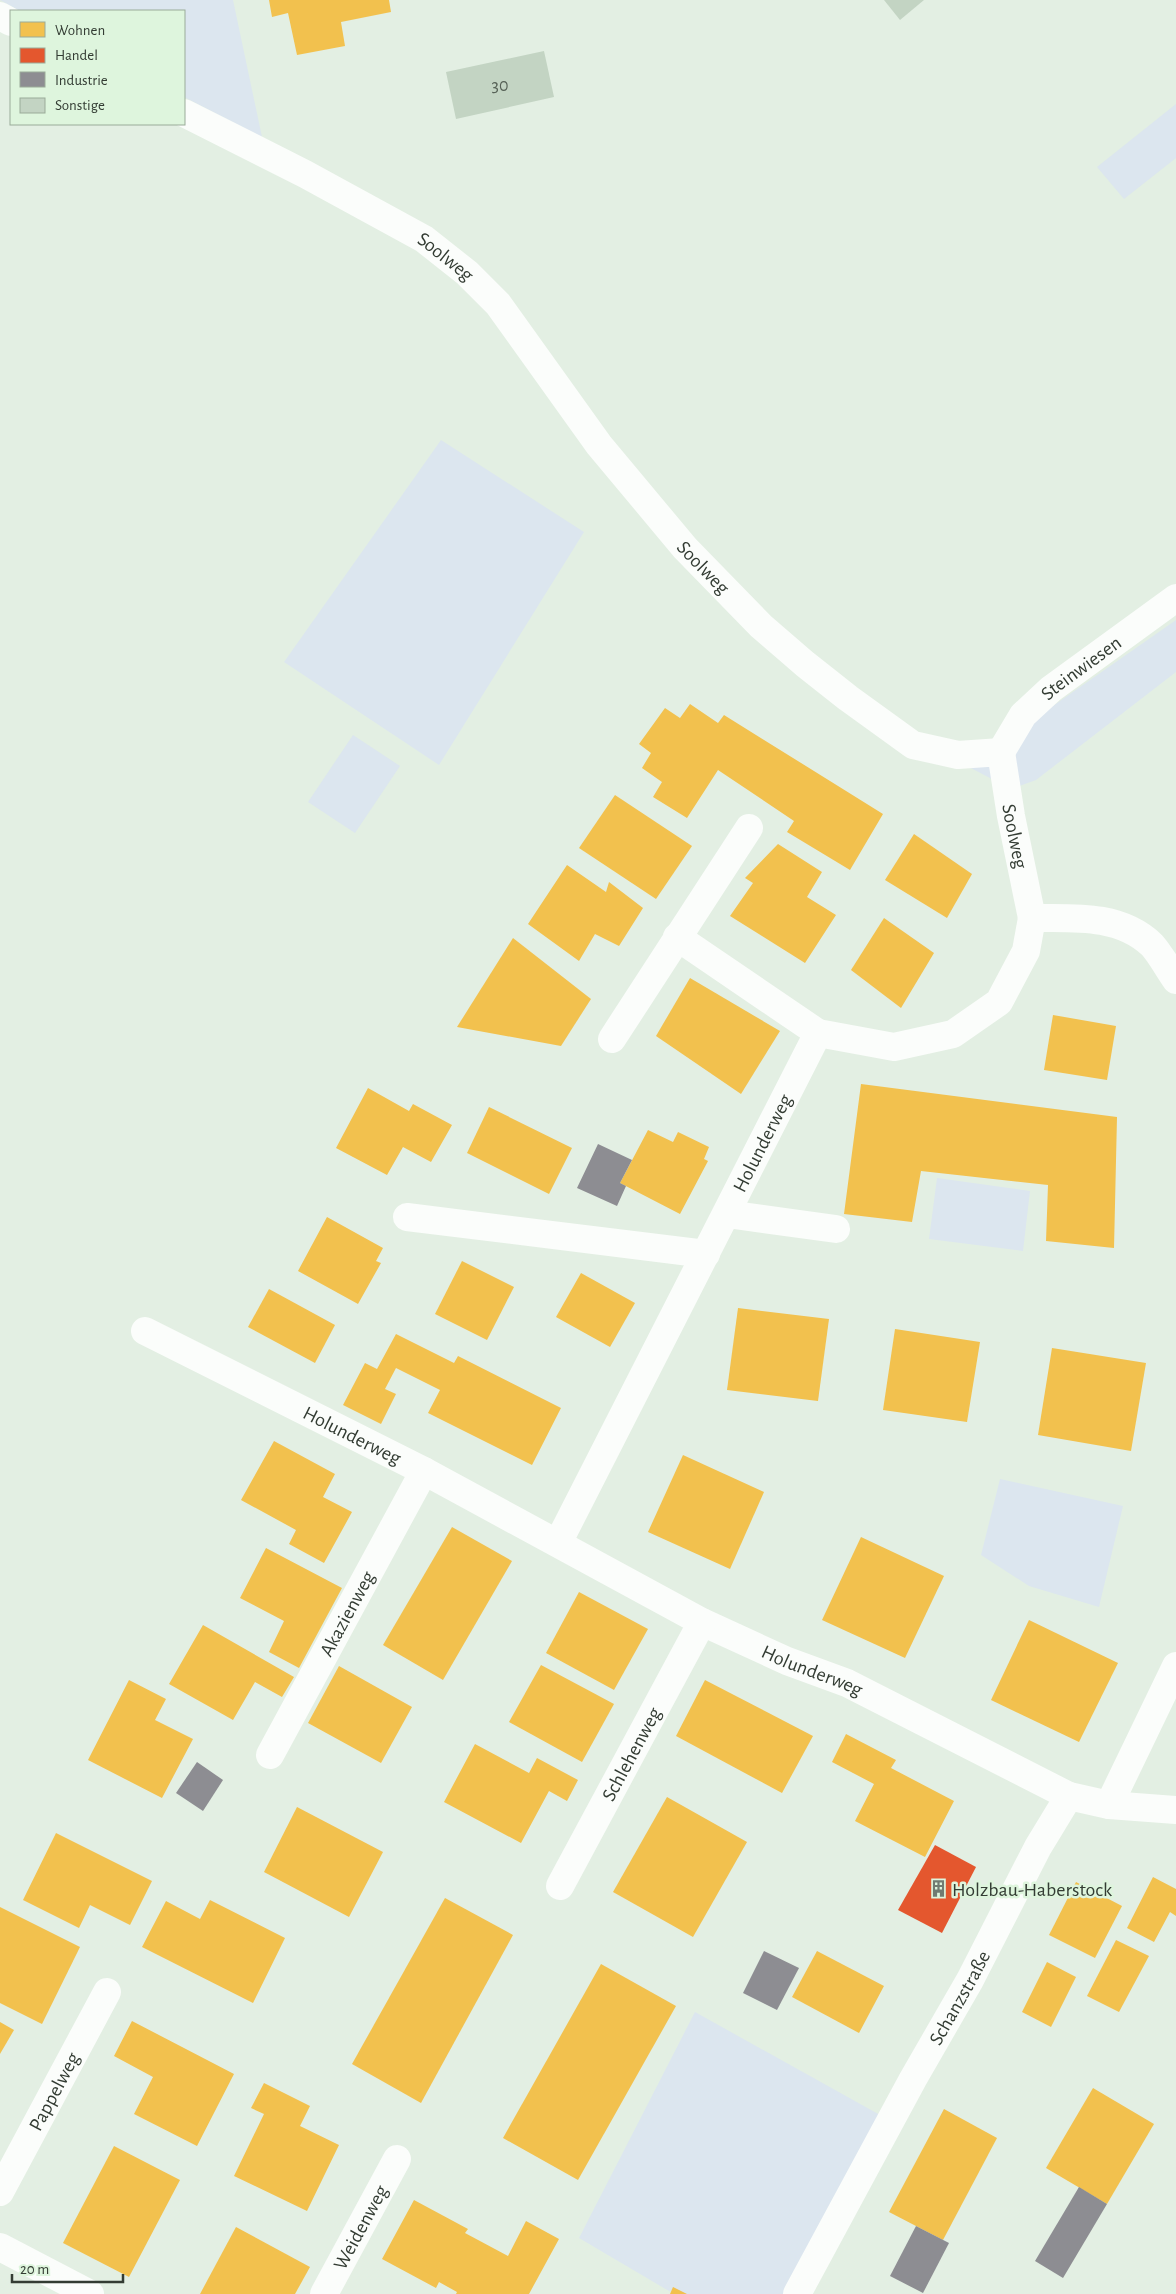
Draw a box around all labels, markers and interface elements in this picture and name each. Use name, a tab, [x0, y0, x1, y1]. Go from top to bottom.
legend	[10, 10, 185, 125]
text: Wohnen	[55, 23, 105, 38]
text: Handel	[55, 48, 98, 63]
text: Industrie	[55, 73, 108, 88]
house number: 30	[492, 77, 508, 95]
text: Sonstige	[55, 98, 105, 113]
street label: Soolweg	[414, 229, 478, 285]
street label: Soolweg	[673, 537, 733, 598]
street label: Steinwiesen	[1037, 632, 1125, 704]
street label: Soolweg	[998, 803, 1031, 871]
street label: Holunderweg	[730, 1091, 796, 1196]
street label: Holunderweg	[300, 1403, 404, 1469]
street label: Akazienweg	[316, 1568, 379, 1660]
street label: Holunderweg	[758, 1642, 866, 1700]
street label: Schlehenweg	[599, 1704, 665, 1804]
building icon: Holzbau-Haberstock	[928, 1879, 948, 1899]
place label: Holzbau-Haberstock	[952, 1880, 1112, 1900]
street label: Schanzstraße	[926, 1948, 994, 2049]
street label: Pappelweg	[26, 2049, 84, 2134]
street label: Weidenweg	[330, 2182, 392, 2273]
scale bar	[12, 2252, 124, 2284]
text: 20 m	[20, 2262, 49, 2277]

